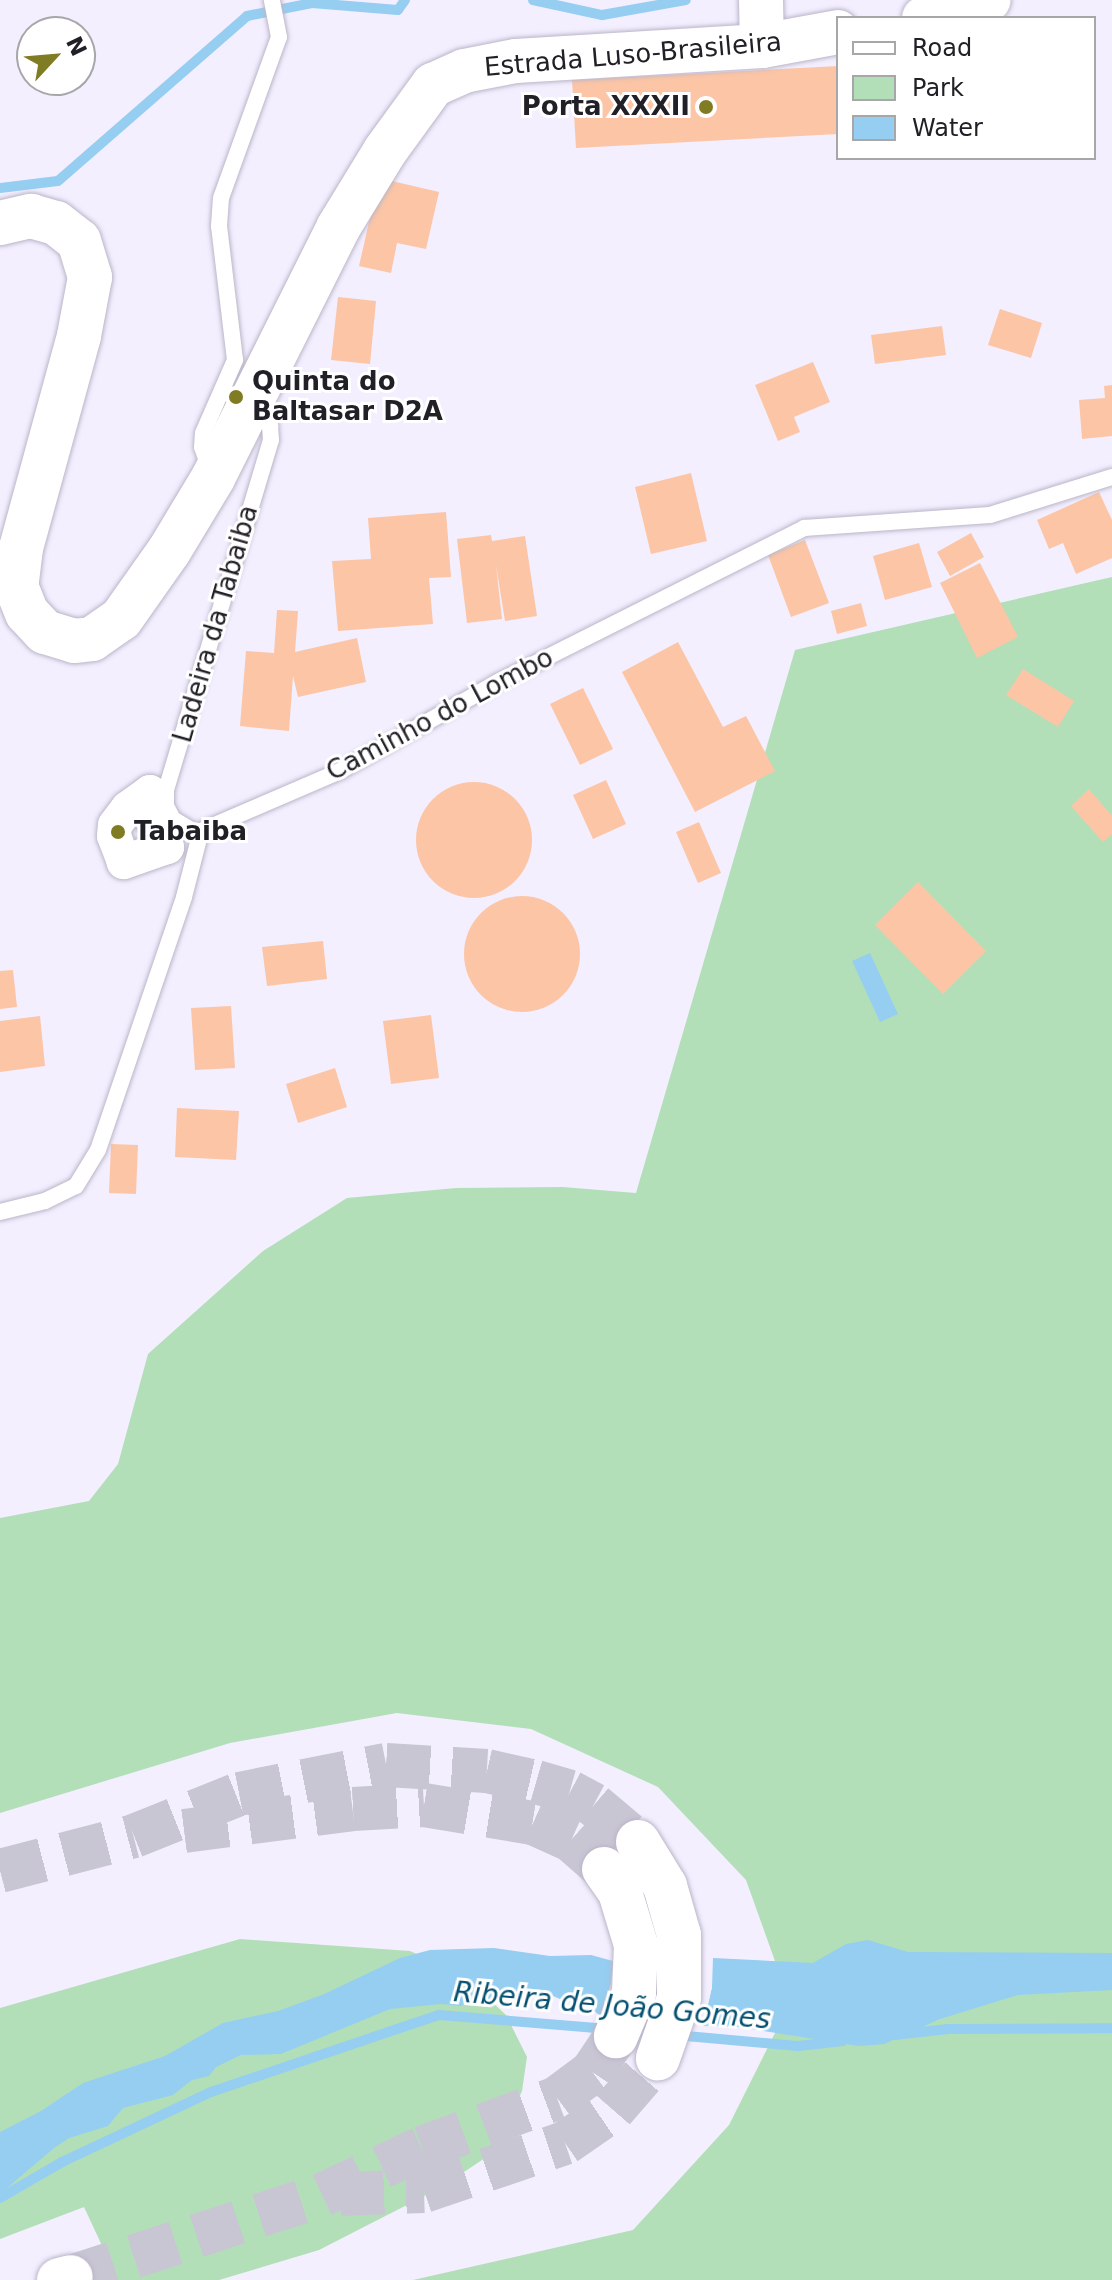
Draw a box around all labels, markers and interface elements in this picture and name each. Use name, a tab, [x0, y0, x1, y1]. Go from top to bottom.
north arrow	[16, 16, 96, 96]
legend	[836, 16, 1096, 160]
street label: Estrada Luso-Brasileira	[483, 26, 783, 84]
text: N	[61, 32, 91, 60]
text: Road	[912, 34, 972, 62]
text: Park	[912, 74, 964, 102]
place label: Porta XXXII	[522, 91, 690, 123]
marker: Porta XXXII	[697, 98, 715, 116]
text: Water	[912, 114, 983, 142]
place label: Quinta do Baltasar D2A	[252, 366, 443, 428]
marker: Quinta do Baltasar D2A	[227, 388, 245, 406]
street label: Ladeira da Tabaiba	[167, 502, 265, 746]
street label: Caminho do Lombo	[321, 642, 559, 788]
place label: Tabaiba	[134, 816, 247, 848]
marker: Tabaiba	[109, 823, 127, 841]
water label: Ribeira de João Gomes	[452, 1975, 772, 2037]

